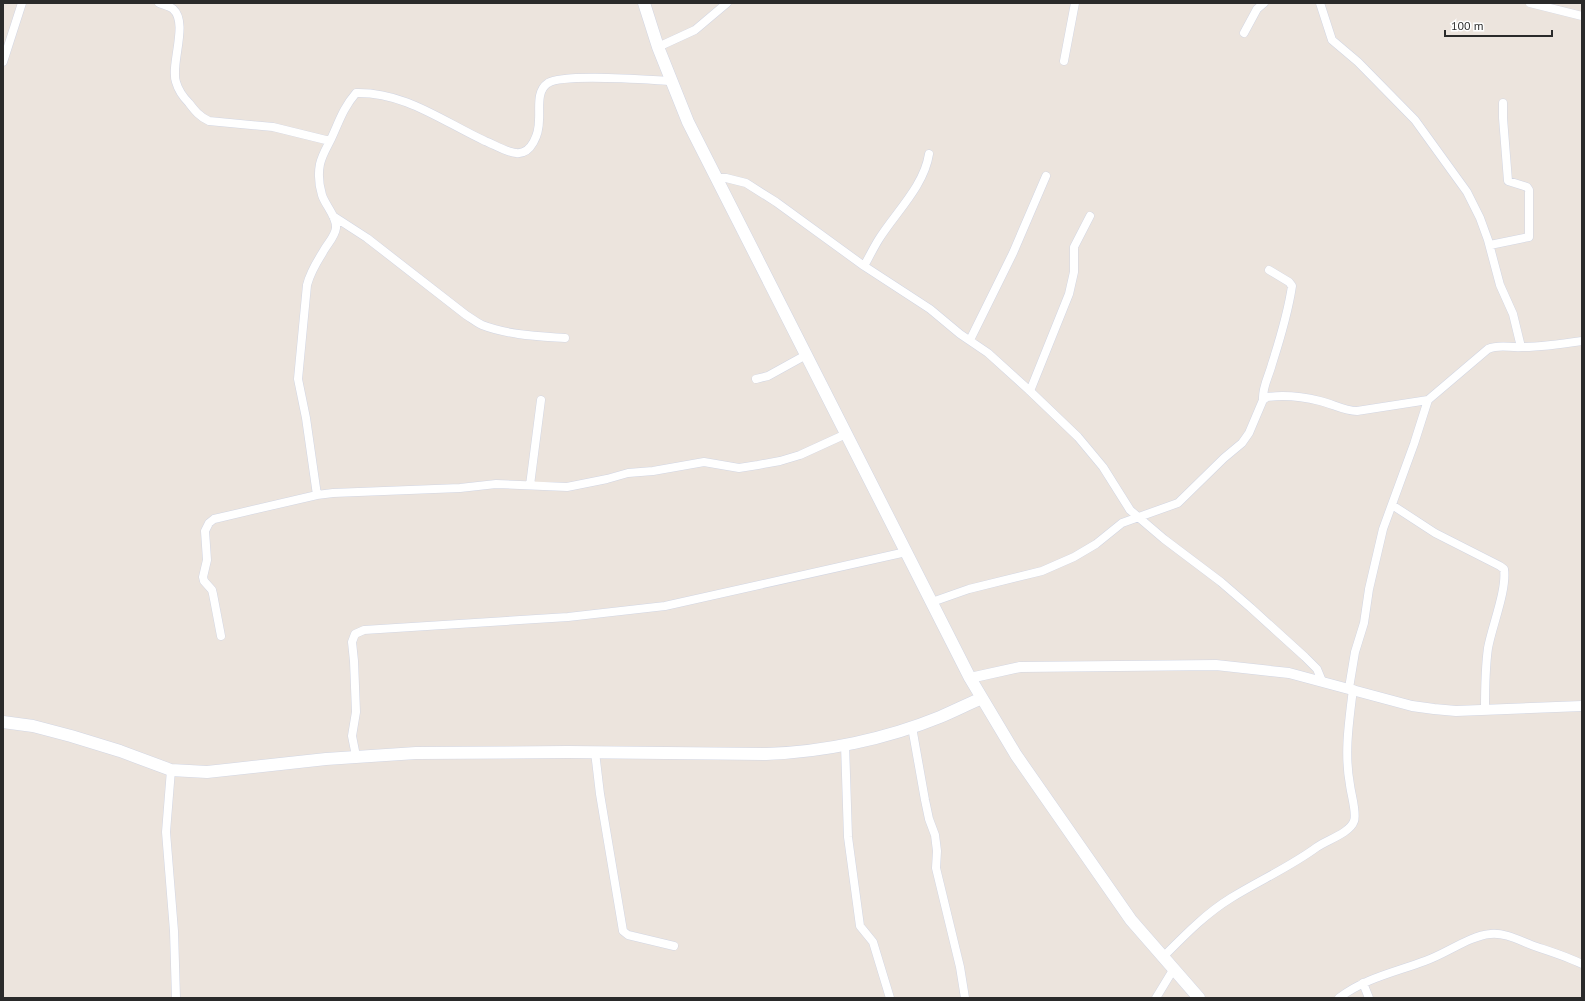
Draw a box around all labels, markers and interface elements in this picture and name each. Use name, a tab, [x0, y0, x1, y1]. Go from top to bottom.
scale bar	[1445, 12, 1552, 38]
text: 100 m	[1451, 18, 1484, 33]

